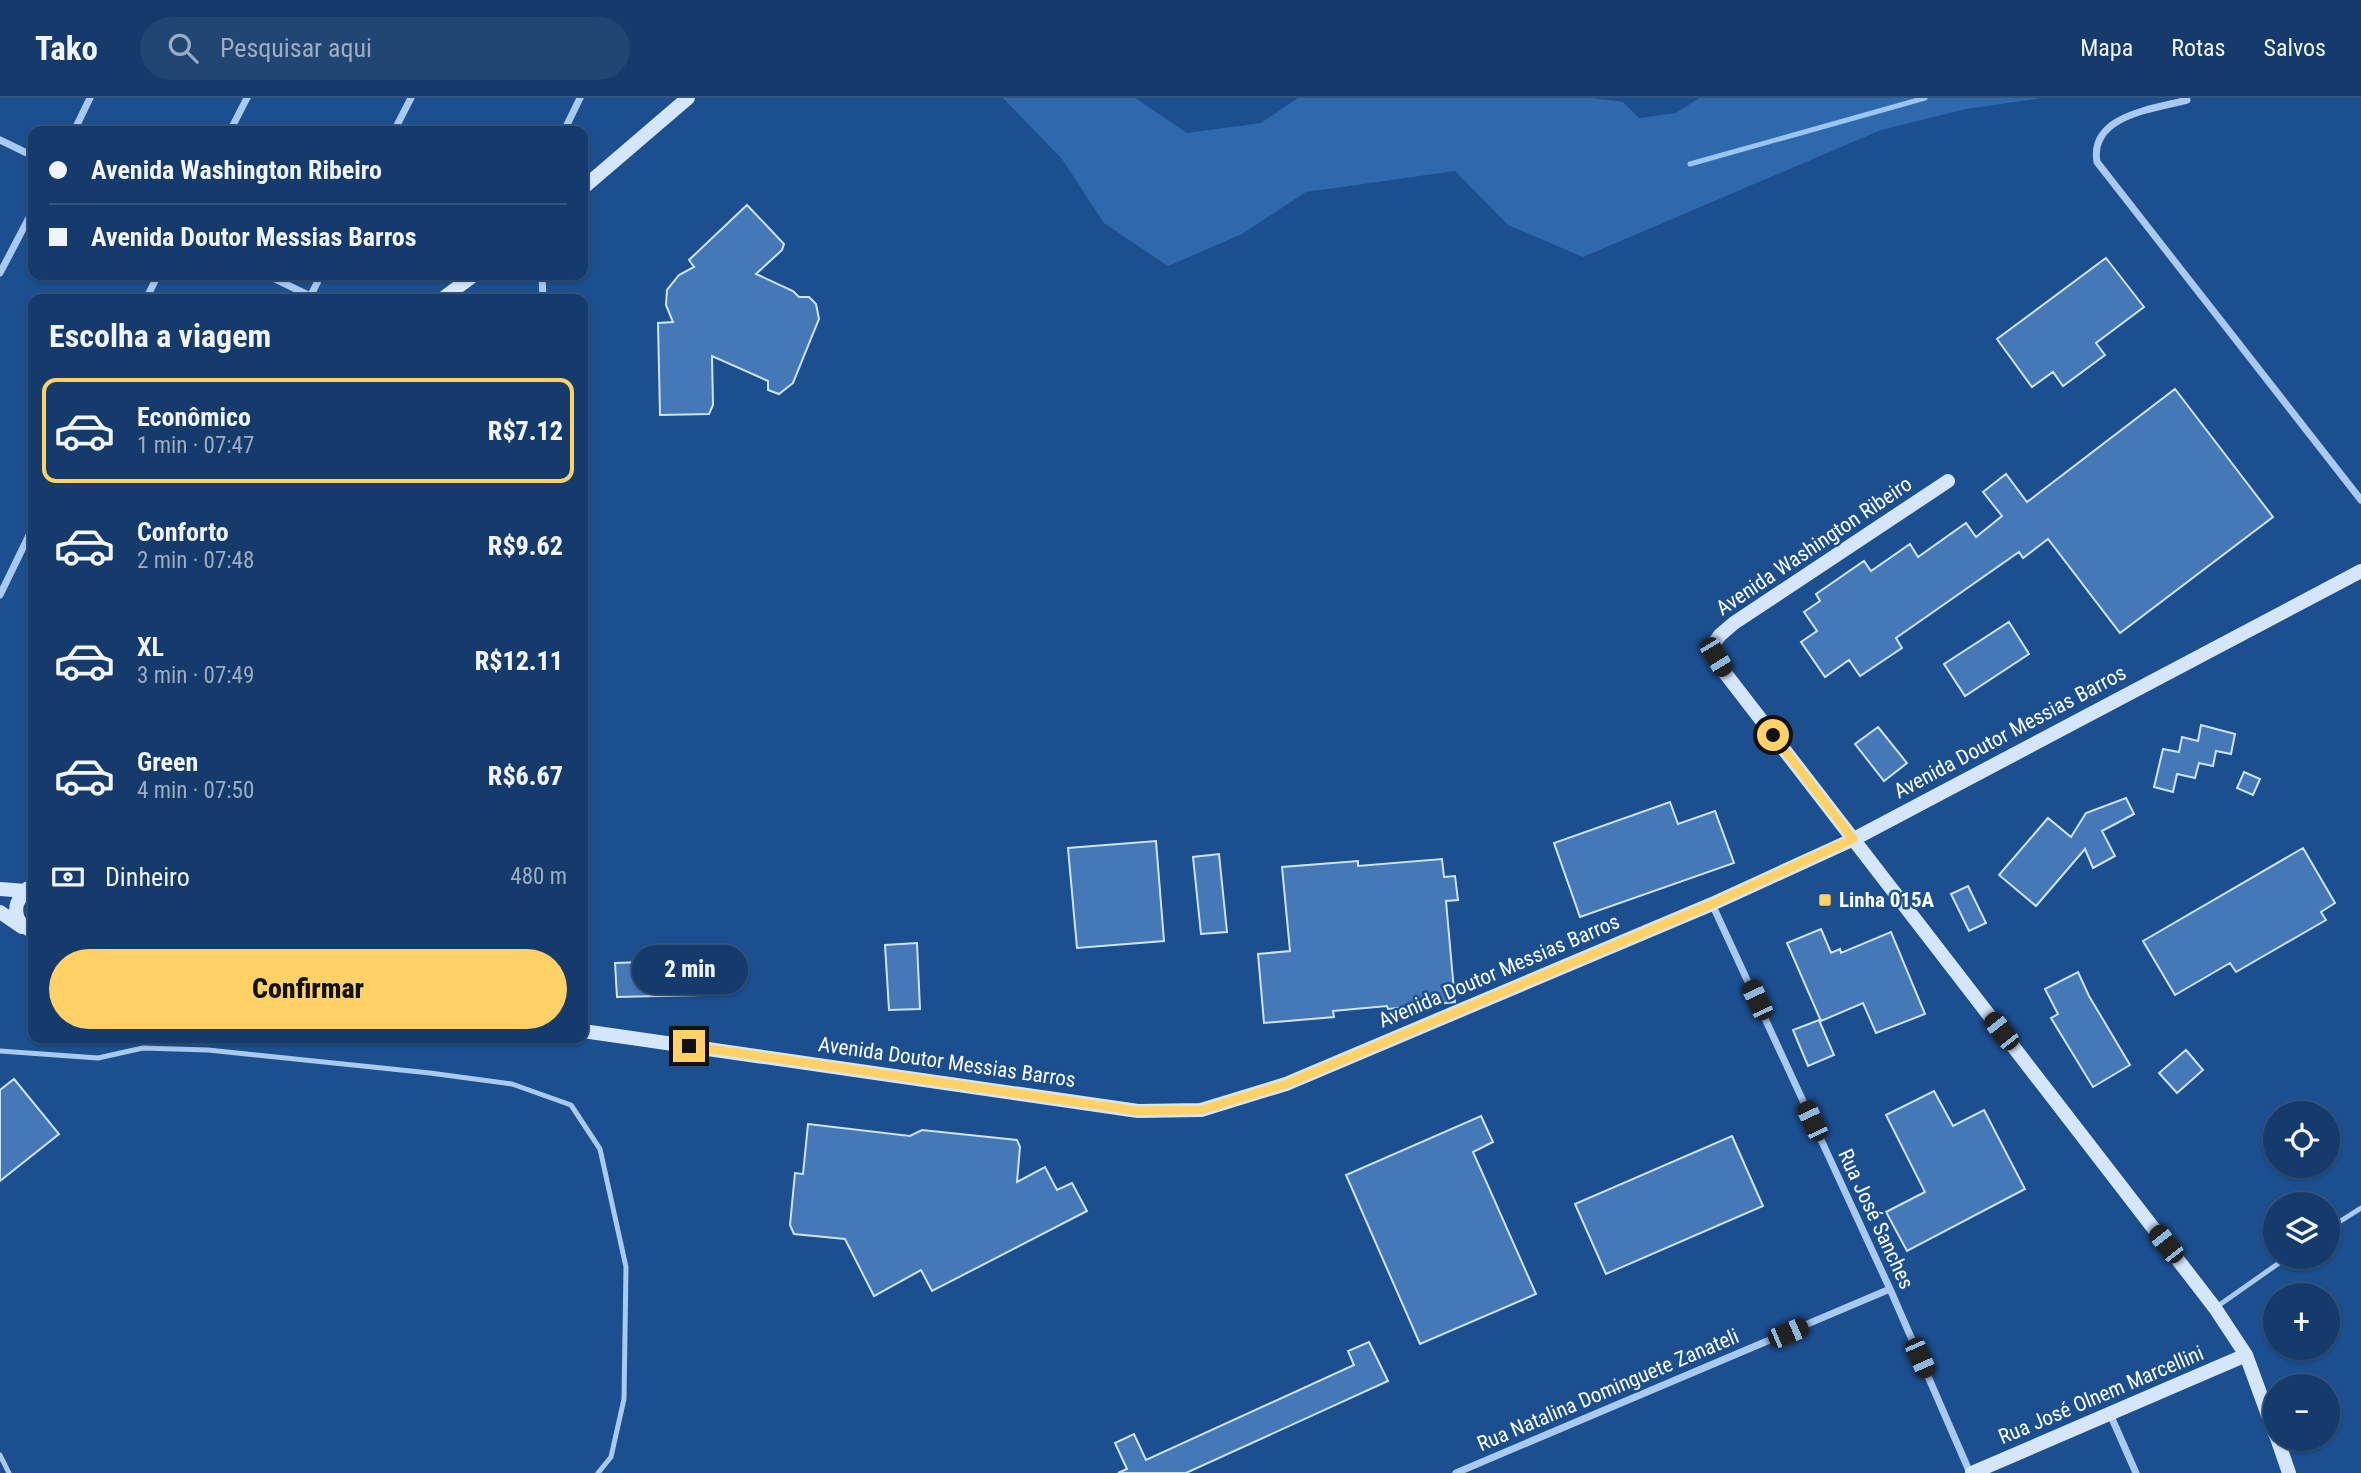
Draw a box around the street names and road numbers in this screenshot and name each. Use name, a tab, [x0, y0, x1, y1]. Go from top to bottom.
street label: Avenida Washington Ribeiro	[1712, 472, 1916, 620]
street label: Avenida Doutor Messias Barros	[1890, 661, 2130, 803]
street label: Avenida Doutor Messias Barros	[1375, 909, 1623, 1033]
street label: Avenida Doutor Messias Barros	[817, 1032, 1077, 1092]
street label: Rua José Sanches	[1833, 1145, 1919, 1293]
street label: Rua Natalina Dominguete Zanateli	[1474, 1324, 1742, 1456]
street label: Rua José Olnem Marcellini	[1995, 1341, 2207, 1449]

